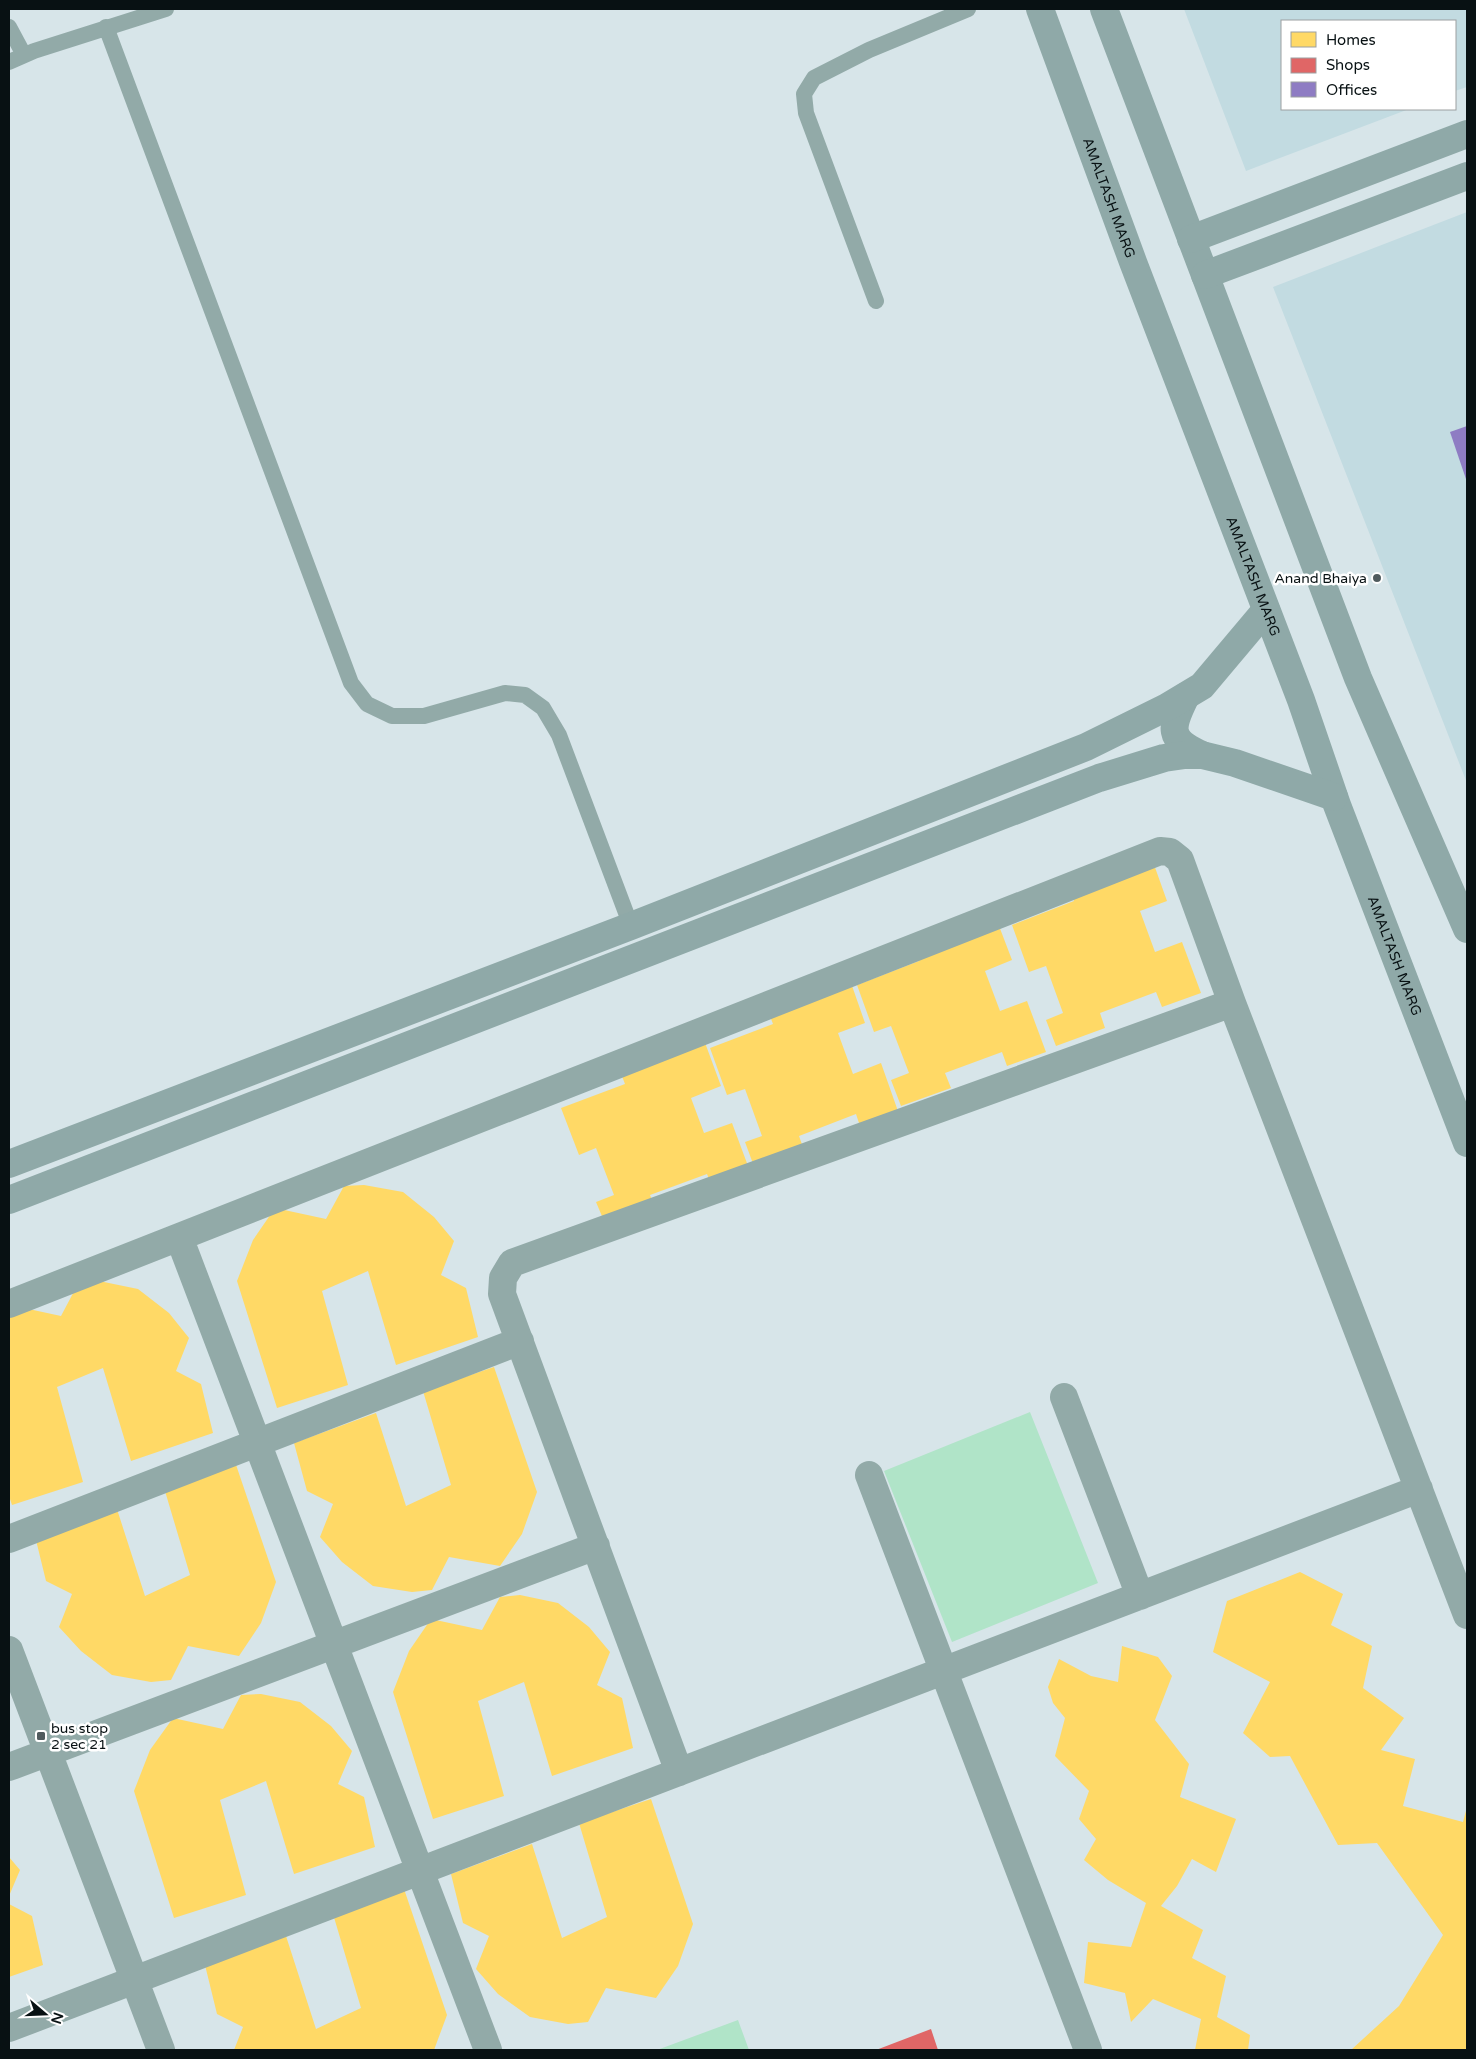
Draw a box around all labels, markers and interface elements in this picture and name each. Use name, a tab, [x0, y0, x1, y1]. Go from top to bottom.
legend	[1281, 20, 1456, 110]
text: Homes	[1326, 31, 1376, 49]
text: Shops	[1326, 56, 1370, 74]
text: Offices	[1326, 81, 1377, 99]
street label: AMALTASH MARG	[1079, 135, 1139, 260]
street label: AMALTASH MARG	[1222, 514, 1284, 639]
place label: Anand Bhaiya	[1274, 570, 1367, 587]
marker: Anand Bhaiya	[1371, 572, 1383, 584]
street label: AMALTASH MARG	[1364, 893, 1425, 1018]
place label: bus stop 2 sec 21	[51, 1720, 108, 1753]
marker: bus stop 2 sec 21	[35, 1730, 47, 1742]
north arrow	[20, 1989, 70, 2039]
text: N	[47, 2010, 67, 2026]

